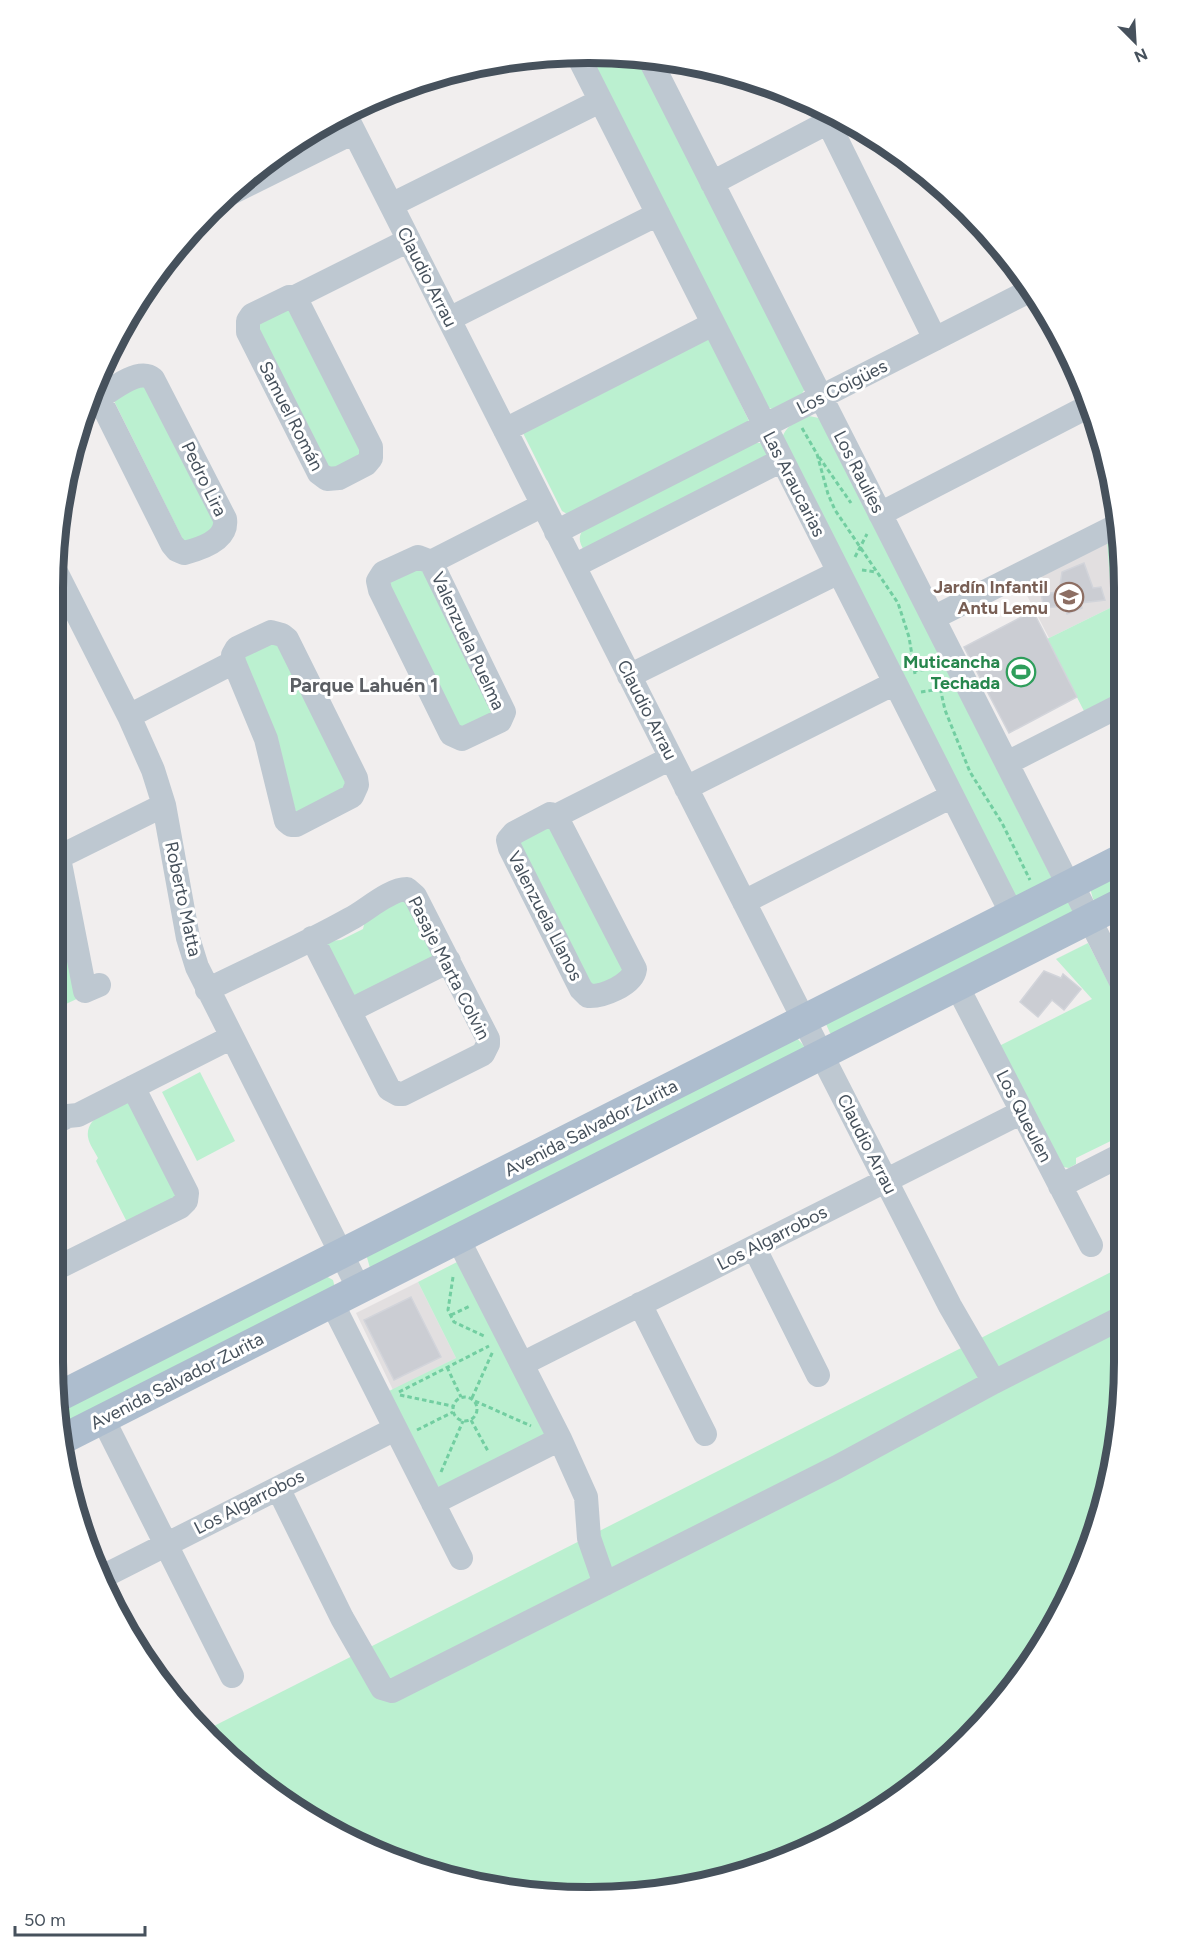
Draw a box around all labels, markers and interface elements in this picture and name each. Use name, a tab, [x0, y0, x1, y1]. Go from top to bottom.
north arrow	[1105, 12, 1165, 72]
text: N	[1131, 44, 1150, 66]
street label: Claudio Arrau	[392, 223, 462, 331]
street label: Los Coigües	[793, 355, 891, 419]
street label: Samuel Román	[254, 358, 328, 474]
street label: Las Araucarias	[758, 427, 830, 541]
street label: Los Raulíes	[829, 427, 889, 517]
street label: Pedro Lira	[176, 438, 232, 520]
street label: Valenzuela Puelma	[426, 568, 510, 714]
place label: Jardín Infantil Antu Lemu	[933, 576, 1048, 619]
school or university icon: Jardín Infantil Antu Lemu	[1053, 581, 1085, 613]
place label: Muticancha Techada	[903, 651, 1000, 694]
street label: Claudio Arrau	[612, 656, 682, 764]
sports icon: Muticancha Techada	[1005, 656, 1037, 688]
district label: Parque Lahuén 1	[290, 673, 439, 697]
street label: Roberto Matta	[160, 840, 206, 958]
street label: Valenzuela Llanos	[503, 848, 587, 984]
street label: Pasaje Marta Colvin	[403, 893, 495, 1043]
street label: Los Queulen	[991, 1066, 1057, 1166]
street label: Avenida Salvador Zurita	[501, 1075, 681, 1181]
street label: Claudio Arrau	[832, 1090, 902, 1198]
street label: Los Algarrobos	[713, 1201, 831, 1275]
street label: Avenida Salvador Zurita	[87, 1328, 267, 1434]
street label: Los Algarrobos	[190, 1465, 308, 1539]
scale bar	[15, 1899, 146, 1937]
text: 50 m	[24, 1909, 66, 1931]

